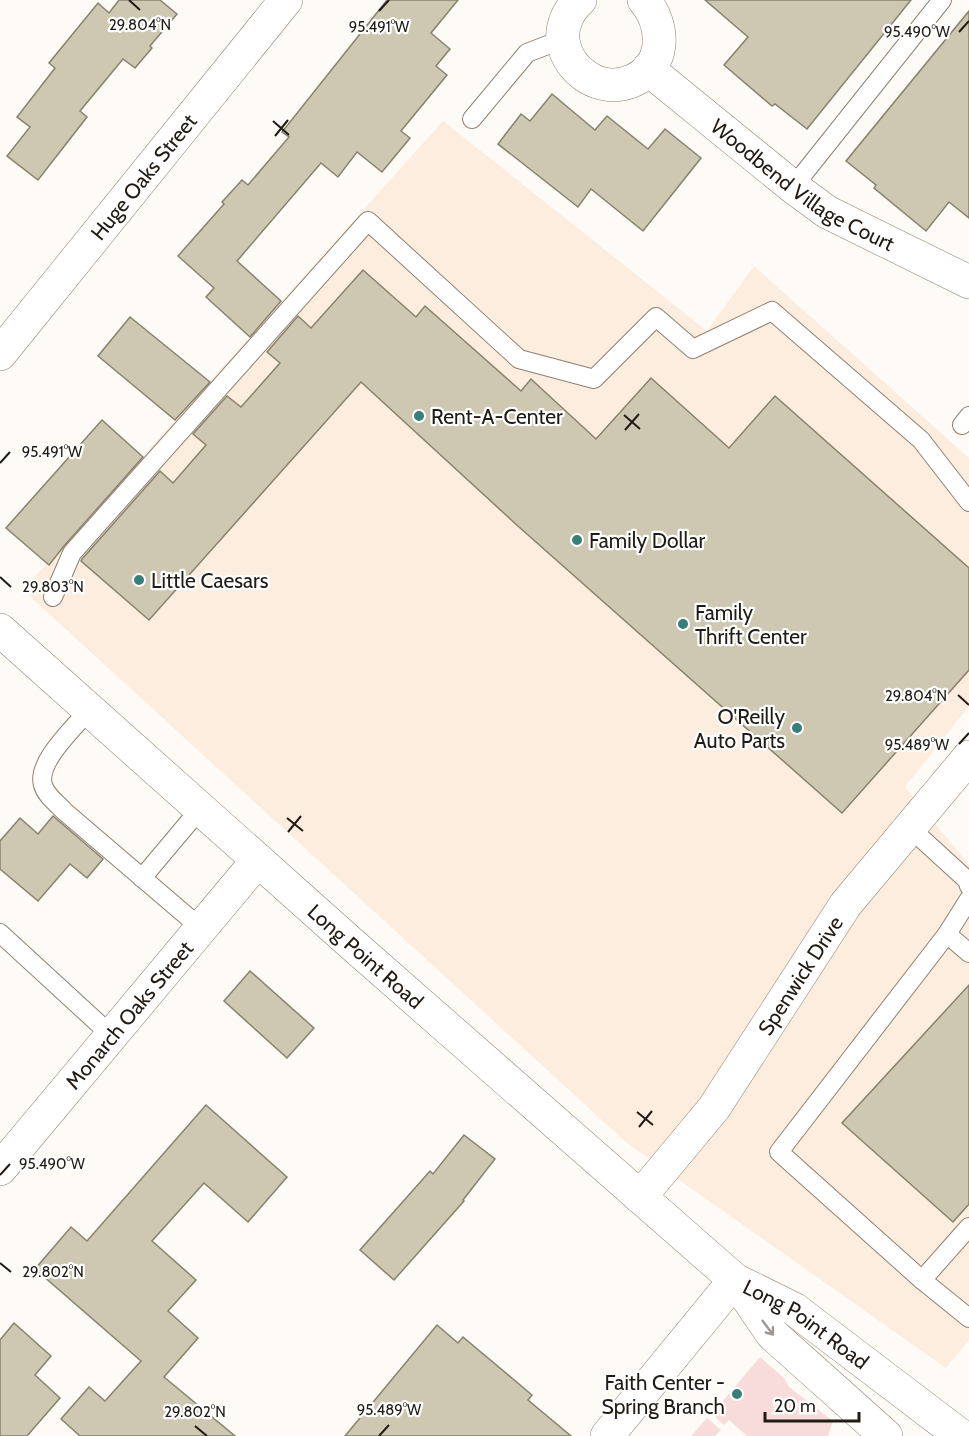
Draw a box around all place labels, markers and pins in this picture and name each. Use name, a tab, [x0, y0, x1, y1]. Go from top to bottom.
place label: Rent-A-Center	[431, 404, 563, 429]
marker: Rent-A-Center	[412, 409, 426, 423]
place label: Family Dollar	[589, 528, 706, 553]
marker: Family Dollar	[570, 533, 584, 547]
place label: Little Caesars	[151, 568, 269, 593]
marker: Little Caesars	[132, 573, 146, 587]
place label: Family Thrift Center	[695, 600, 807, 649]
marker: Family Thrift Center	[676, 617, 690, 631]
place label: O'Reilly Auto Parts	[694, 704, 785, 753]
marker: O'Reilly Auto Parts	[790, 721, 804, 735]
place label: Faith Center - Spring Branch	[602, 1370, 725, 1419]
marker: Faith Center - Spring Branch	[730, 1387, 744, 1401]

